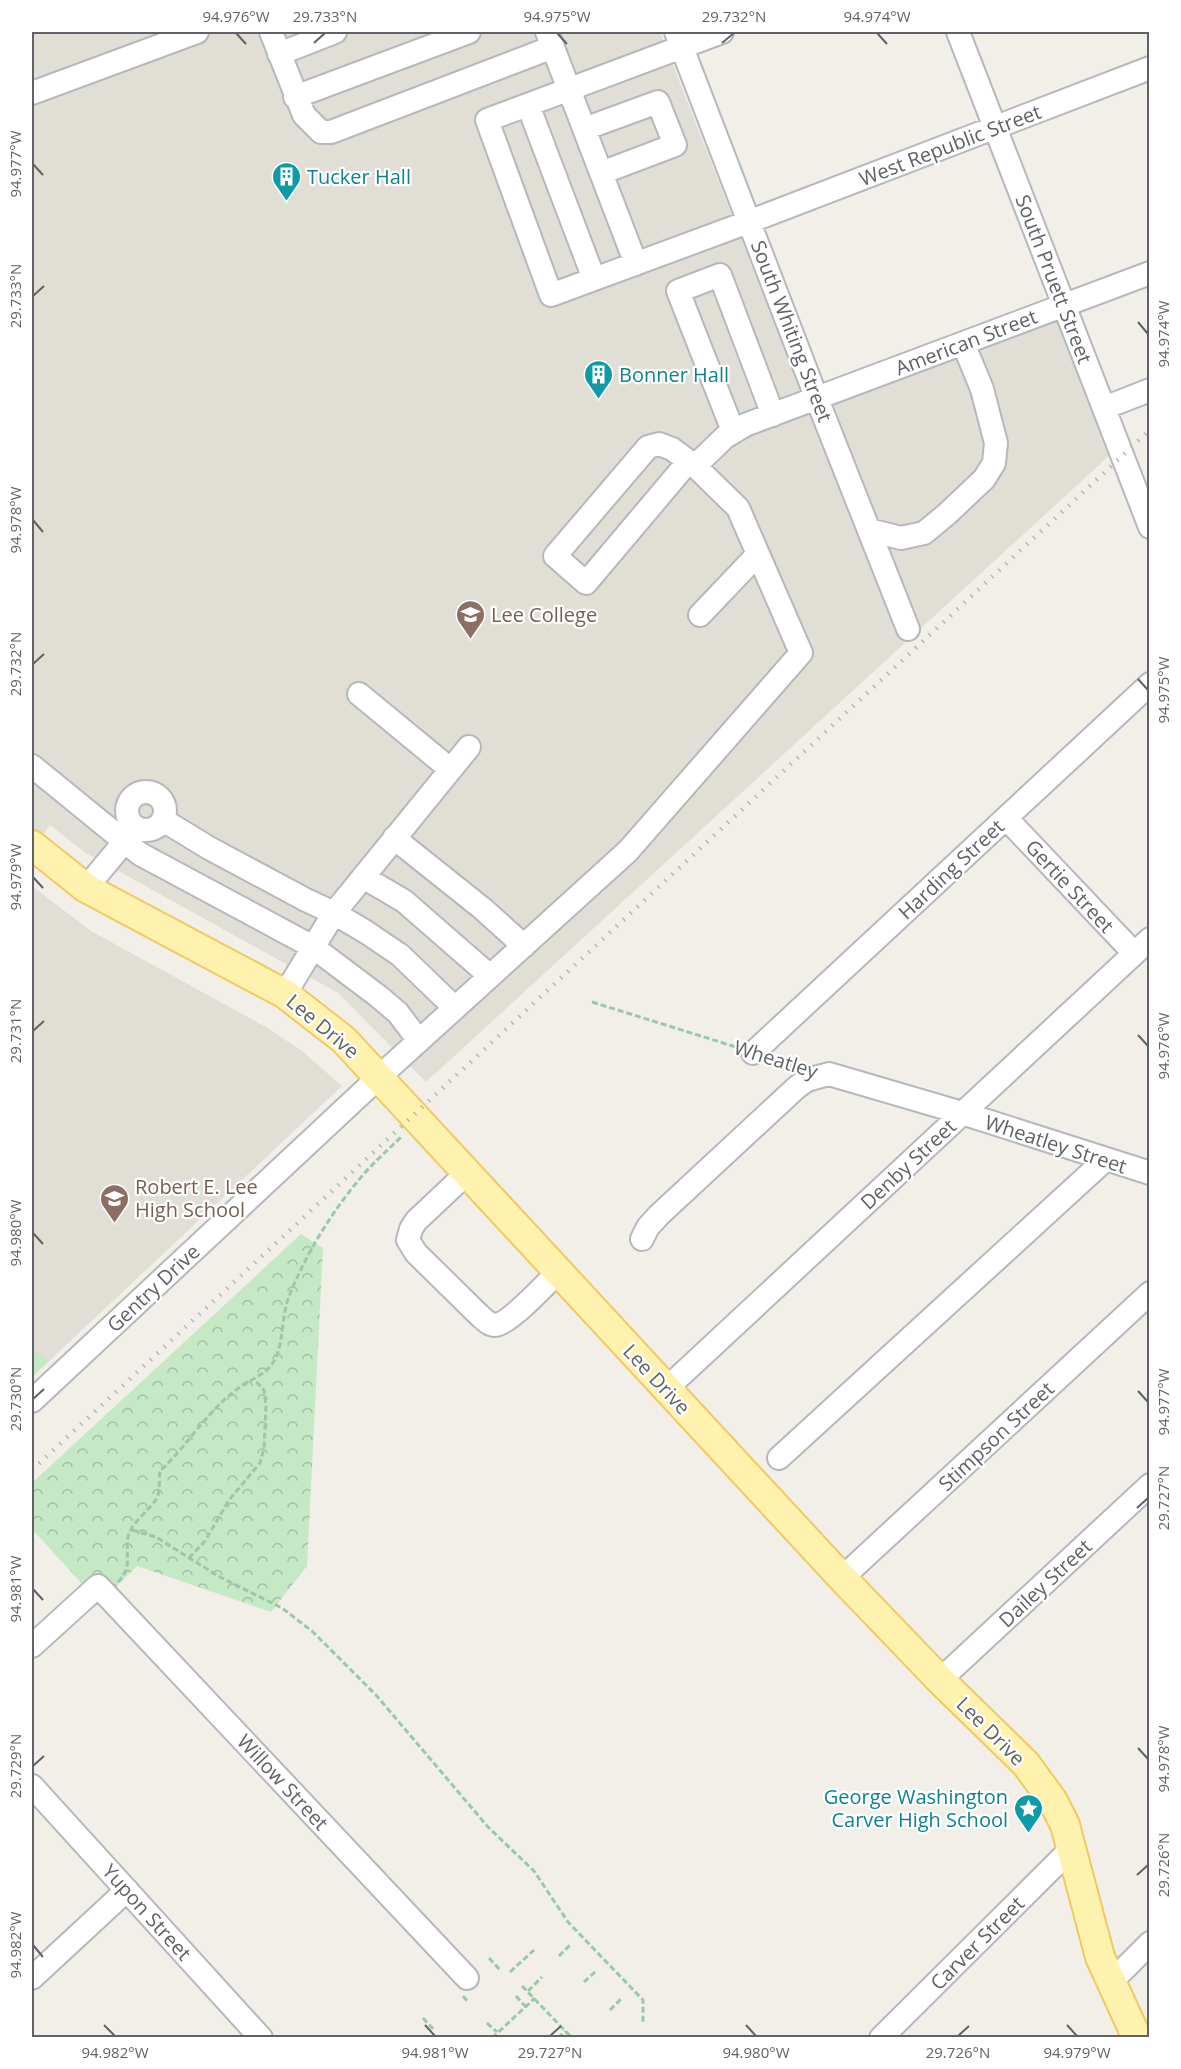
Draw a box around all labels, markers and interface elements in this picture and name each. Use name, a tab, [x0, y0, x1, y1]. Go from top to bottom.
text: 94.976°W	[202, 6, 270, 26]
text: 29.733°N	[293, 6, 357, 26]
text: 94.975°W	[523, 6, 591, 26]
text: 29.732°N	[702, 6, 766, 26]
text: 94.974°W	[843, 6, 911, 26]
street label: West Republic Street	[855, 98, 1045, 192]
text: 94.977°W	[5, 130, 25, 198]
building icon: Tucker Hall	[270, 160, 302, 202]
place label: Tucker Hall	[307, 163, 411, 190]
street label: South Pruett Street	[1009, 191, 1099, 367]
street label: South Whiting Street	[745, 237, 839, 425]
text: 29.733°N	[5, 264, 25, 328]
text: 94.974°W	[1153, 300, 1173, 368]
street label: American Street	[891, 303, 1041, 381]
building icon: Bonner Hall	[582, 358, 614, 400]
place label: Bonner Hall	[619, 361, 729, 388]
text: 94.978°W	[5, 486, 25, 554]
school or university icon: Lee College	[454, 598, 486, 640]
place label: Lee College	[491, 601, 597, 628]
text: 29.732°N	[5, 632, 25, 696]
text: 94.975°W	[1153, 656, 1173, 724]
street label: Harding Street	[892, 813, 1010, 925]
street label: Gertie Street	[1020, 833, 1120, 939]
text: 94.979°W	[5, 843, 25, 911]
street label: Lee Drive	[281, 988, 365, 1064]
text: 29.731°N	[5, 999, 25, 1063]
text: 94.976°W	[1153, 1012, 1173, 1080]
street label: Wheatley	[731, 1033, 822, 1085]
street label: Wheatley Street	[982, 1108, 1130, 1180]
street label: Denby Street	[854, 1113, 962, 1215]
place label: Robert E. Lee High School	[135, 1173, 258, 1223]
school or university icon: Robert E. Lee High School	[98, 1182, 130, 1224]
text: 94.980°W	[5, 1199, 25, 1267]
street label: Gentry Drive	[101, 1238, 205, 1338]
street label: Lee Drive	[617, 1338, 697, 1420]
text: 29.730°N	[5, 1367, 25, 1431]
text: 94.977°W	[1153, 1368, 1173, 1436]
street label: Stimpson Street	[932, 1375, 1060, 1497]
text: 29.727°N	[1153, 1466, 1173, 1530]
street label: Dailey Street	[993, 1533, 1097, 1633]
text: 94.981°W	[5, 1555, 25, 1623]
street label: Lee Drive	[951, 1691, 1031, 1771]
text: 94.978°W	[1153, 1725, 1173, 1793]
street label: Willow Street	[231, 1728, 335, 1836]
text: 29.729°N	[5, 1734, 25, 1798]
place label: George Washington Carver High School	[824, 1783, 1008, 1833]
place icon: George Washington Carver High School	[1013, 1792, 1045, 1834]
text: 29.726°N	[1153, 1833, 1173, 1897]
street label: Yupon Street	[96, 1858, 198, 1966]
street label: Carver Street	[924, 1890, 1030, 1996]
text: 94.982°W	[5, 1911, 25, 1979]
text: 94.982°W	[81, 2042, 149, 2062]
text: 94.981°W	[401, 2042, 469, 2062]
text: 29.727°N	[518, 2042, 582, 2062]
text: 94.980°W	[722, 2042, 790, 2062]
text: 29.726°N	[926, 2042, 990, 2062]
text: 94.979°W	[1043, 2042, 1111, 2062]

